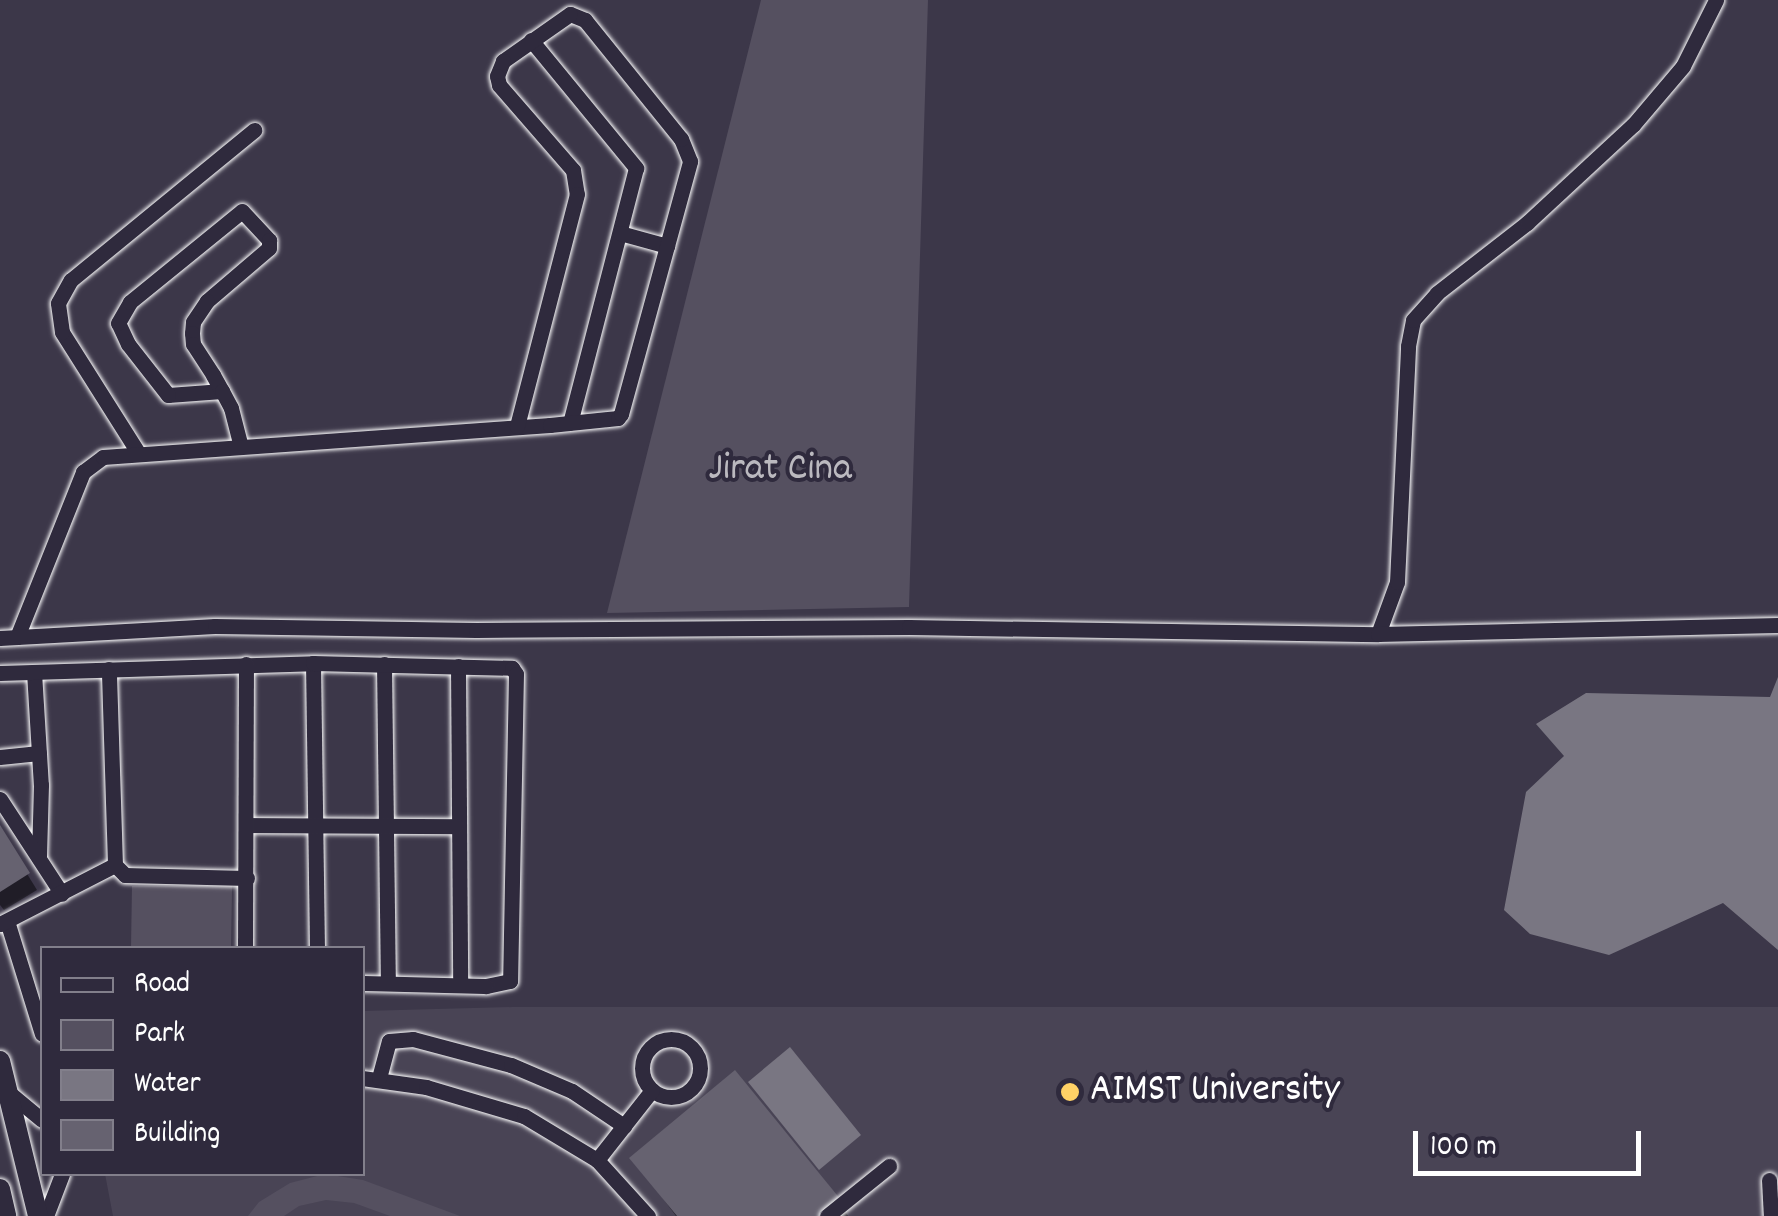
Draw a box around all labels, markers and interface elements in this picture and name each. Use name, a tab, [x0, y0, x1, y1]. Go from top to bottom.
park label: Jirat Cina	[708, 447, 852, 495]
legend	[40, 946, 365, 1176]
text: Road	[134, 964, 190, 1007]
text: Park	[134, 1014, 185, 1057]
text: Water	[134, 1064, 201, 1107]
place label: AIMST University	[1090, 1068, 1340, 1116]
marker: AIMST University	[1059, 1081, 1081, 1103]
scale bar	[1418, 1111, 1646, 1173]
text: Building	[134, 1114, 220, 1157]
text: 100 m	[1430, 1127, 1497, 1170]

